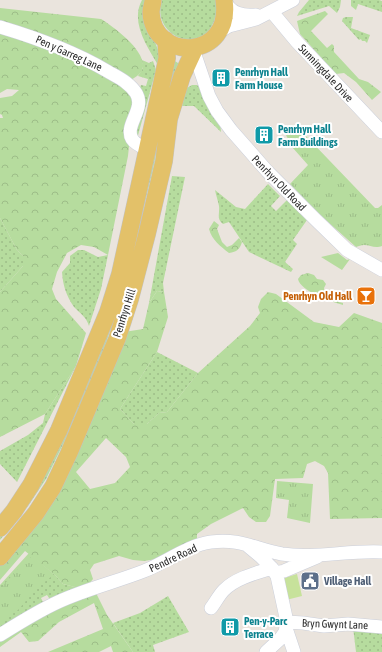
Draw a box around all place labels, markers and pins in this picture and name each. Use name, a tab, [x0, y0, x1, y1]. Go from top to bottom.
place label: Penrhyn Hall Farm House	[235, 66, 289, 91]
building icon: Penrhyn Hall Farm House	[210, 67, 232, 89]
place label: Penrhyn Hall Farm Buildings	[278, 123, 338, 148]
building icon: Penrhyn Hall Farm Buildings	[253, 124, 275, 146]
bar icon: Penrhyn Old Hall	[355, 285, 377, 307]
place label: Penrhyn Old Hall	[283, 290, 353, 302]
public building icon: Village Hall	[299, 570, 321, 592]
place label: Village Hall	[323, 575, 372, 587]
place label: Pen-y-Parc Terrace	[244, 615, 288, 640]
building icon: Pen-y-Parc Terrace	[219, 616, 241, 638]

